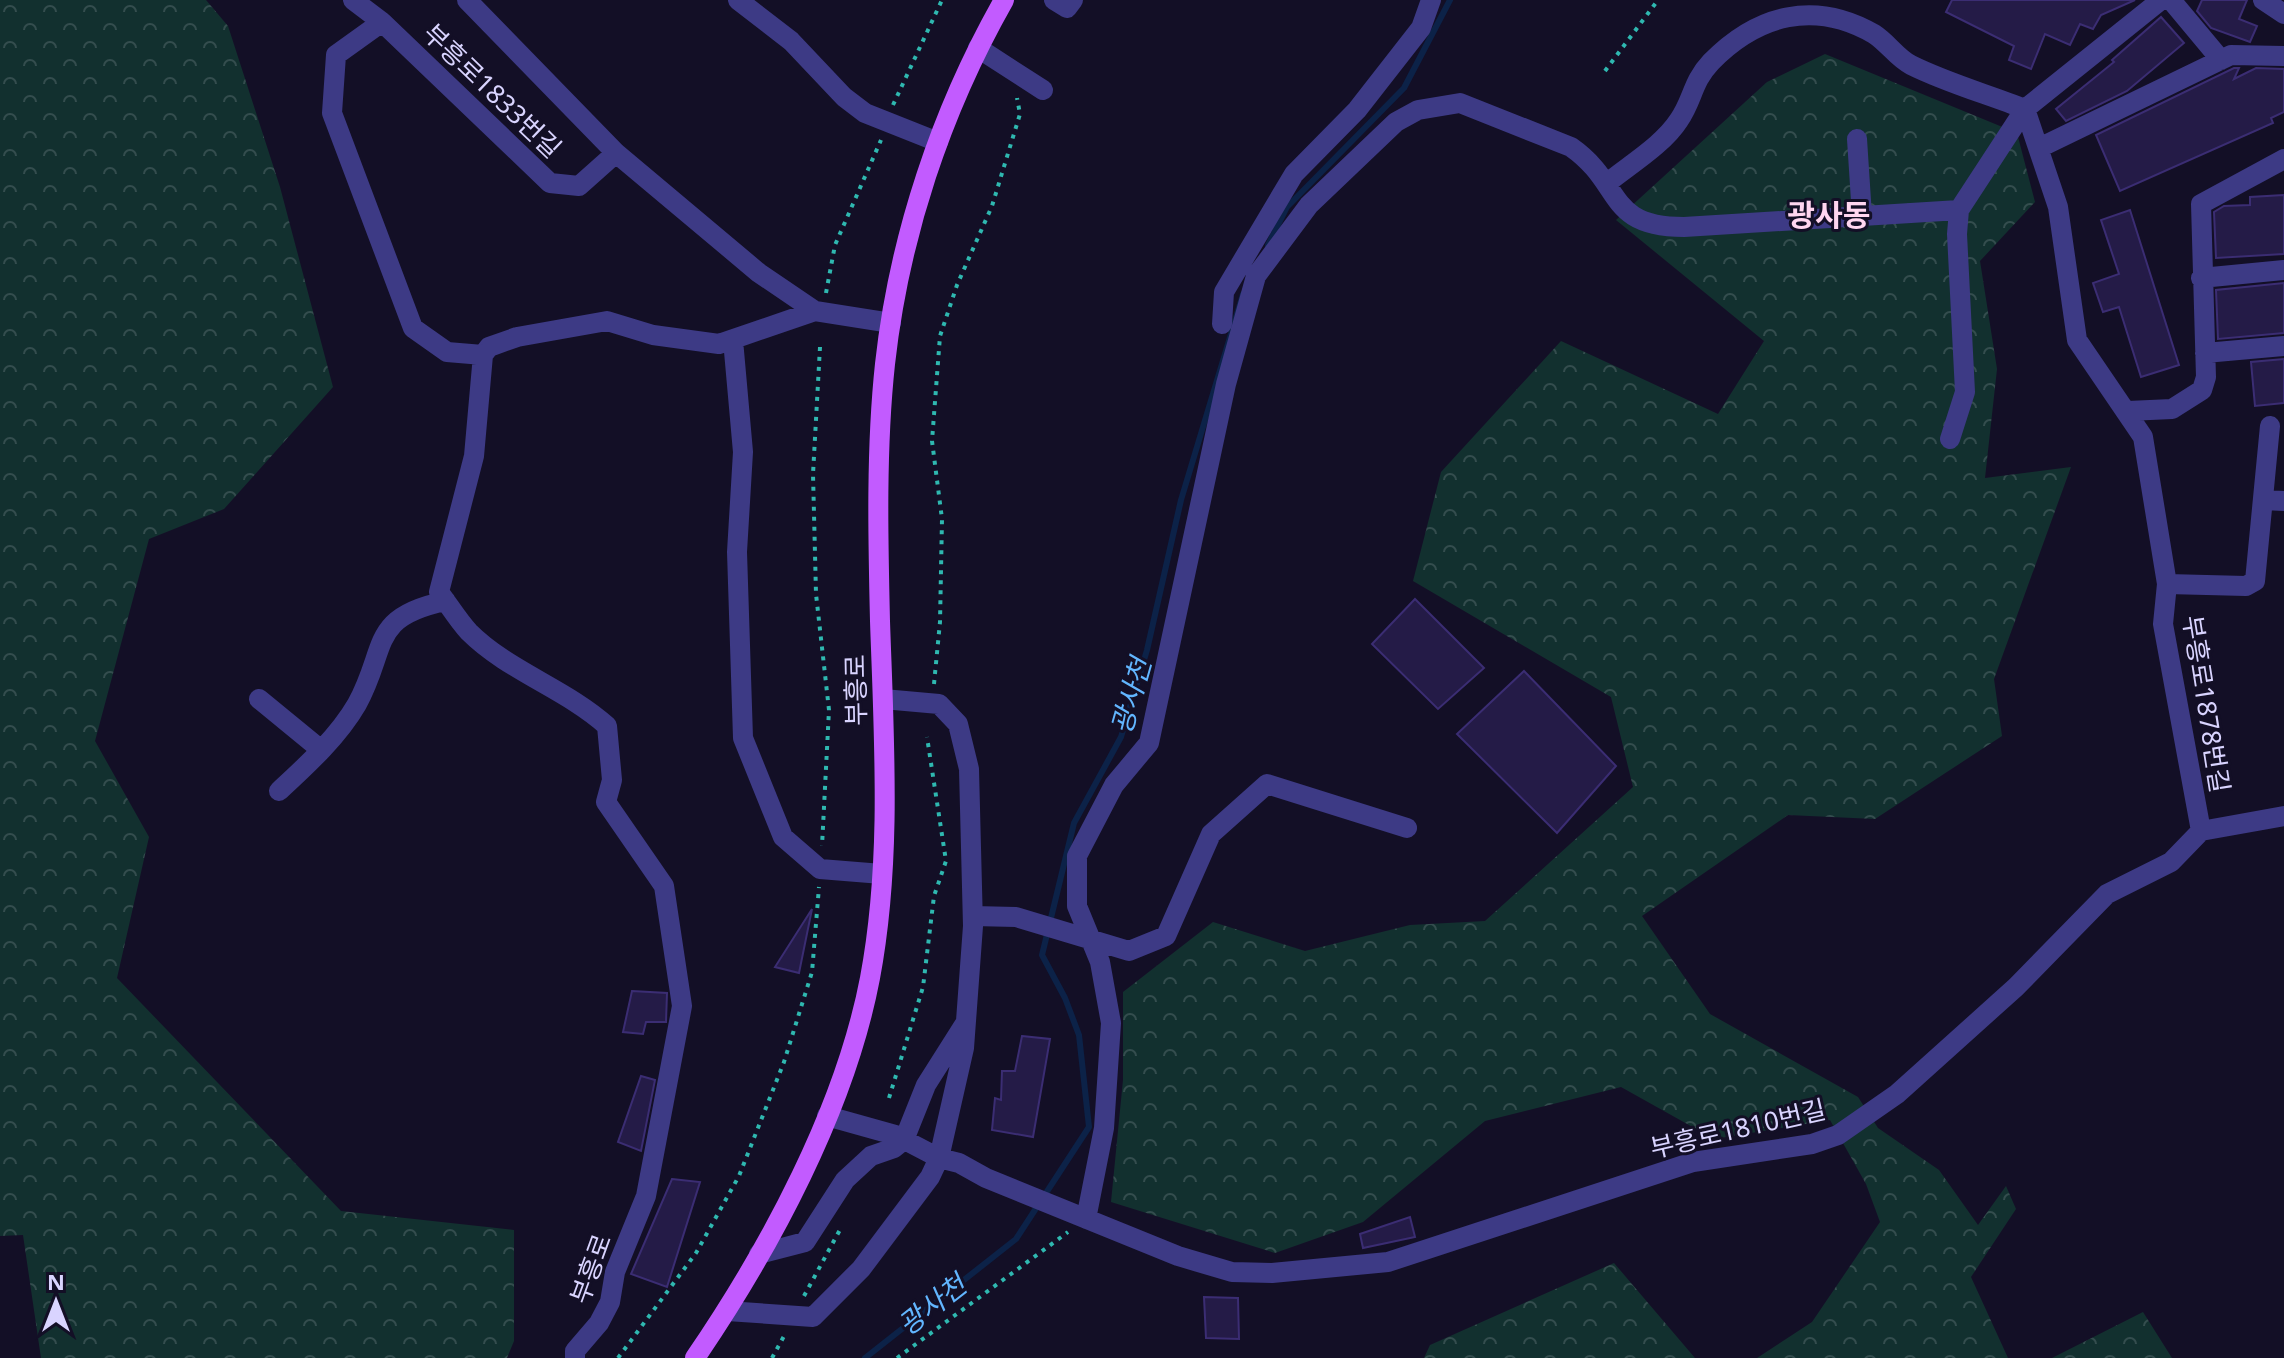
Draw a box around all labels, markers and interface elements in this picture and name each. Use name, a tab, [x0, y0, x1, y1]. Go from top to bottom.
street label: 부흥로1833번길	[416, 15, 570, 165]
district label: 광사동	[1788, 194, 1870, 235]
street label: 부흥로1878번길	[2175, 613, 2239, 795]
water label: 광사천	[1101, 650, 1160, 738]
street label: 부흥로	[836, 654, 874, 726]
street label: 부흥로1810번길	[1646, 1090, 1829, 1166]
street label: 부흥로	[561, 1229, 619, 1309]
north arrow	[16, 1262, 96, 1342]
water label: 광사천	[889, 1263, 976, 1343]
text: N	[47, 1266, 65, 1296]

